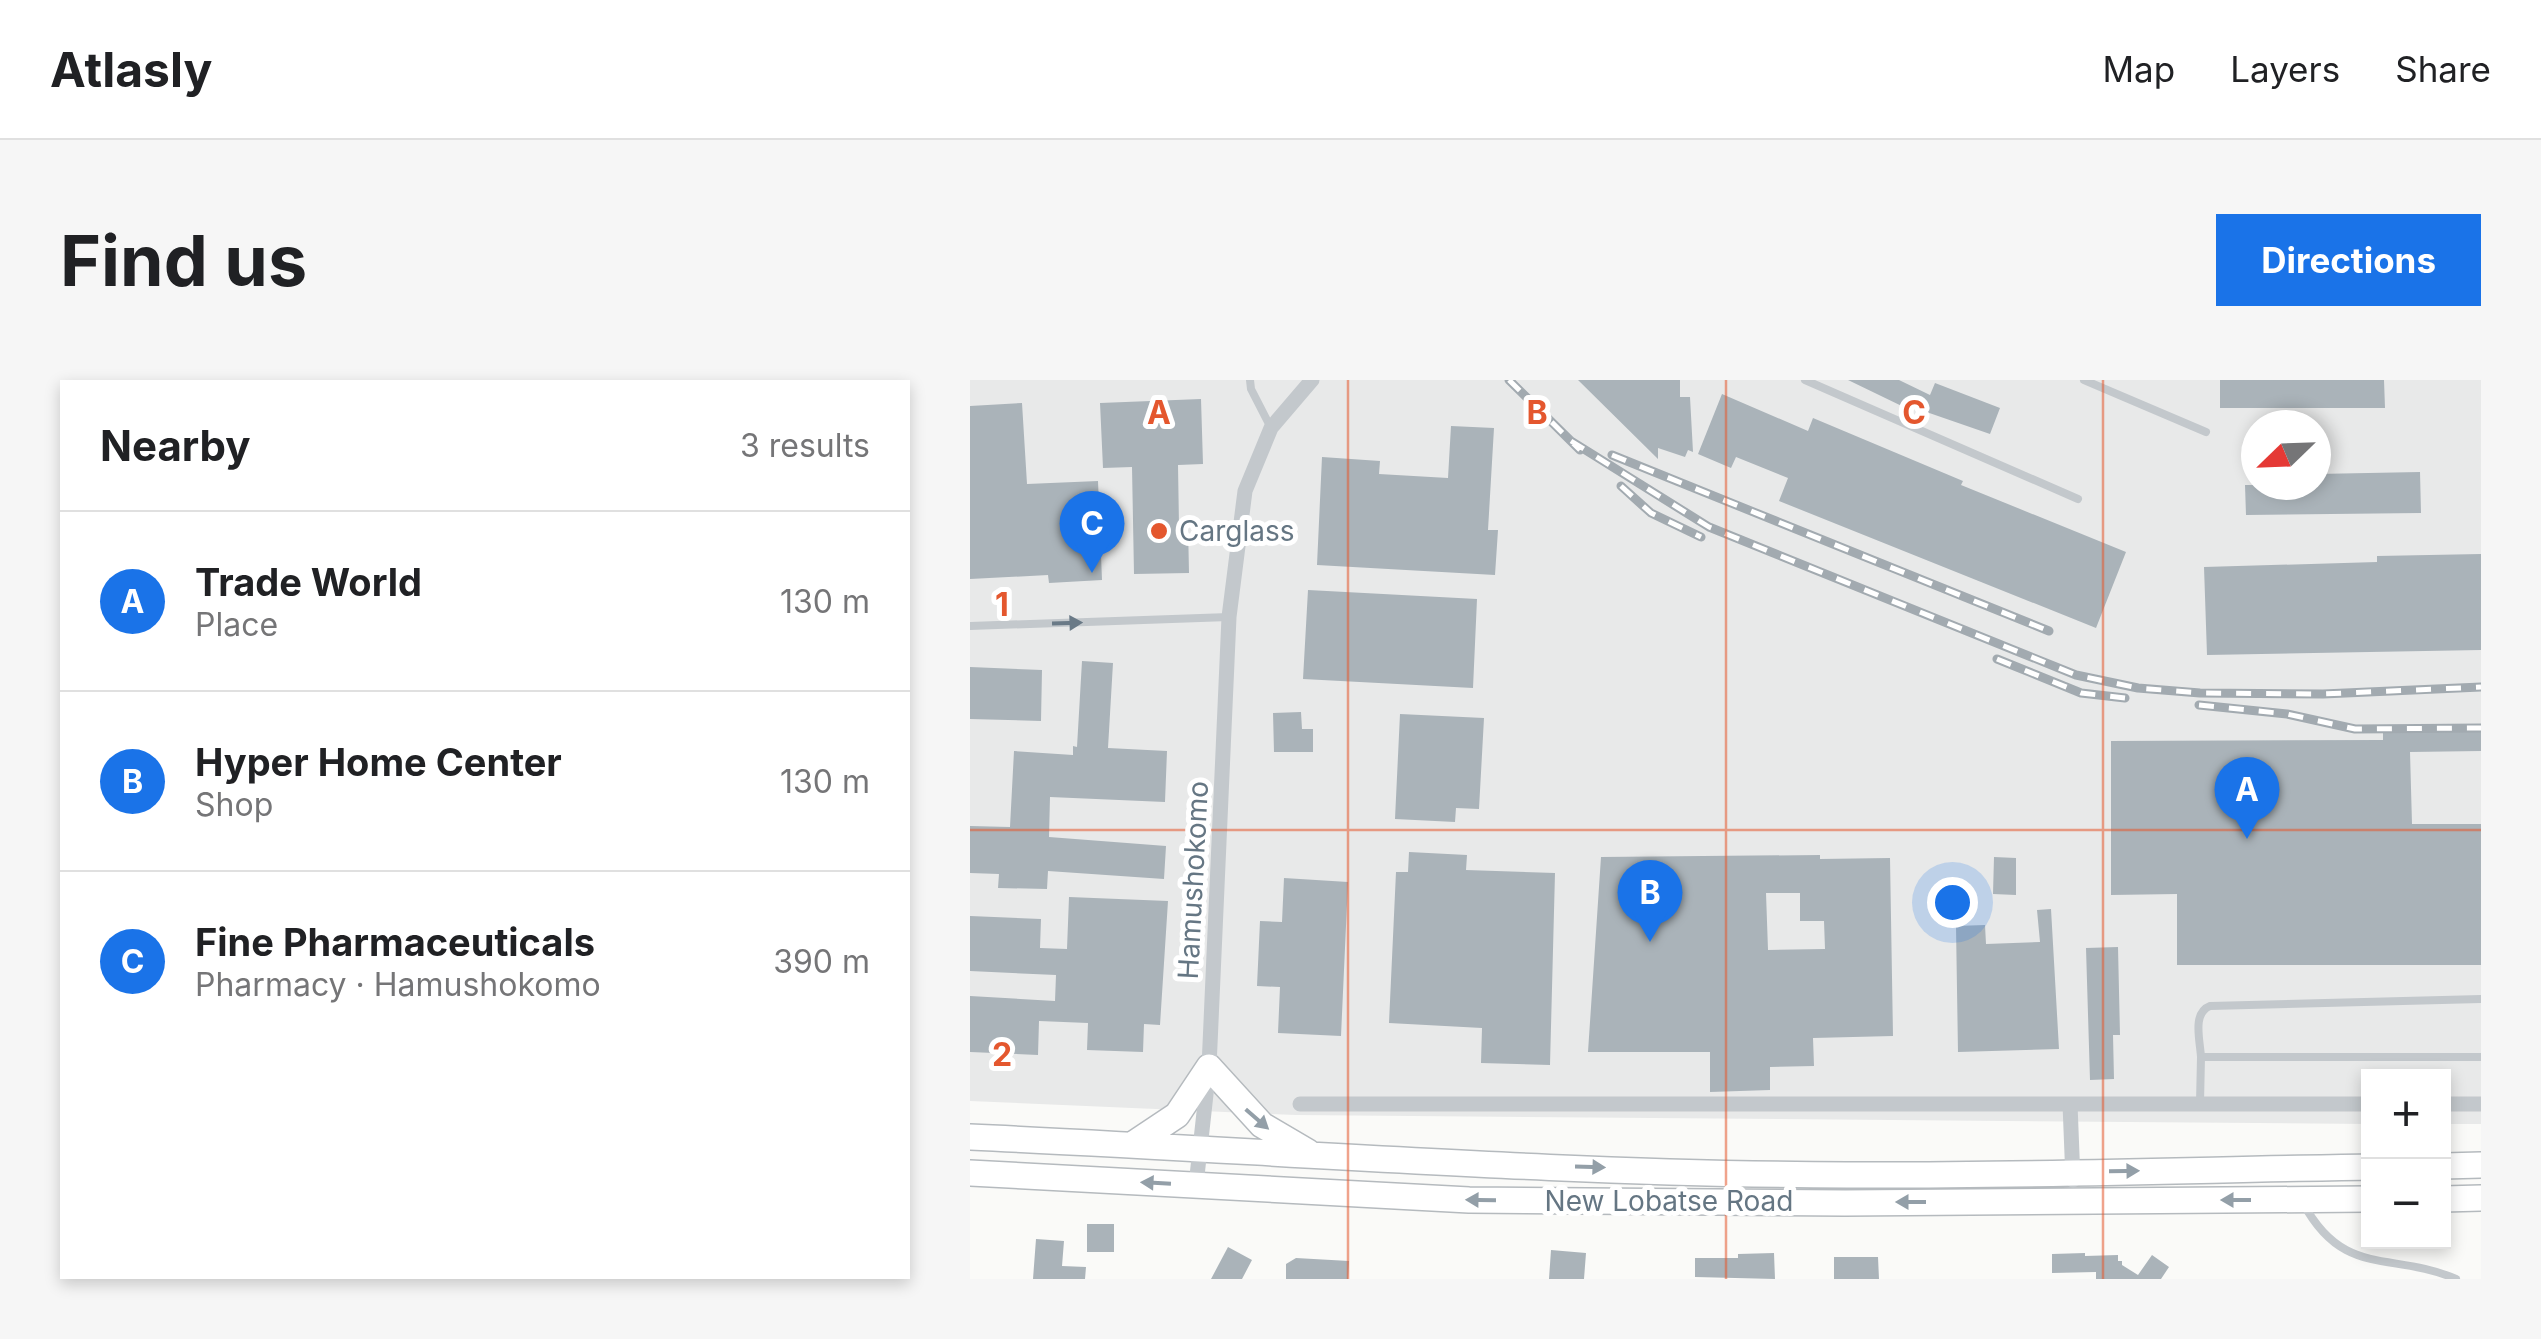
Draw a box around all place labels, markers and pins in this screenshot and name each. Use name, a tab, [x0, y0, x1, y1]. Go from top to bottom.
pin: C	[1060, 490, 1124, 573]
place label: Carglass	[1179, 514, 1295, 548]
marker: Carglass	[1148, 520, 1170, 542]
pin: A	[2214, 756, 2280, 839]
pin: B	[1618, 860, 1682, 942]

